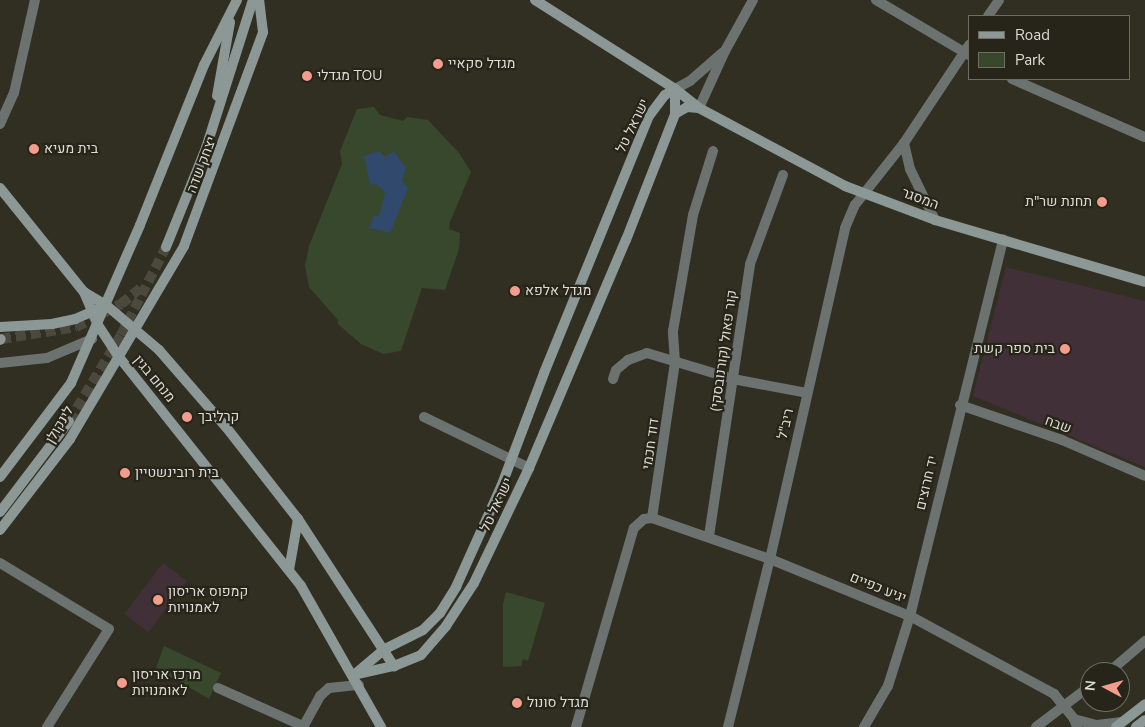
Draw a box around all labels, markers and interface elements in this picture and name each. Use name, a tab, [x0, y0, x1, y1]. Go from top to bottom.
legend	[968, 15, 1130, 80]
text: Road	[1015, 25, 1050, 45]
text: Park	[1015, 50, 1045, 70]
place label: מגדל סקאיי	[448, 56, 515, 72]
marker: מגדל סקאיי	[432, 58, 444, 70]
place label: מגדלי TOU	[317, 68, 382, 84]
marker: מגדלי TOU	[301, 70, 313, 82]
street label: ישראל טל	[613, 96, 653, 156]
street label: יצחק שדה	[184, 134, 220, 196]
place label: בית מעיא	[44, 141, 98, 157]
marker: בית מעיא	[28, 143, 40, 155]
street label: המסגר	[899, 185, 941, 213]
place label: תחנת שר"ת	[1025, 194, 1092, 210]
marker: תחנת שר"ת	[1096, 196, 1108, 208]
place label: מגדל אלפא	[525, 283, 591, 299]
marker: מגדל אלפא	[509, 285, 521, 297]
street label: קור פאול (קורנובסקי)	[707, 289, 741, 413]
place label: בית ספר קשת	[974, 341, 1055, 357]
marker: בית ספר קשת	[1059, 343, 1071, 355]
street label: מנחם בגין	[130, 352, 178, 406]
street label: לינקולן	[42, 403, 78, 447]
street label: ריב"ל	[774, 407, 798, 441]
place label: קרליבך	[198, 409, 239, 425]
marker: קרליבך	[180, 410, 194, 424]
street label: שבח	[1042, 412, 1074, 438]
street label: דוד חכמי	[639, 417, 663, 471]
street label: יד חרוצים	[913, 454, 941, 512]
place label: בית רובינשטיין	[135, 465, 219, 481]
marker: בית רובינשטיין	[119, 467, 131, 479]
street label: ישראל טל	[477, 475, 517, 535]
street label: יגיע כפיים	[847, 569, 909, 607]
place label: קמפוס אריסון לאמנויות	[168, 584, 248, 616]
marker: קמפוס אריסון לאמנויות	[152, 594, 164, 606]
north arrow	[1080, 662, 1130, 712]
place label: מרכז אריסון לאומנויות	[132, 667, 201, 700]
marker: מרכז אריסון לאומנויות	[116, 677, 128, 689]
text: N	[1081, 679, 1101, 692]
place label: מגדל סונול	[527, 695, 589, 711]
marker: מגדל סונול	[511, 697, 523, 709]

